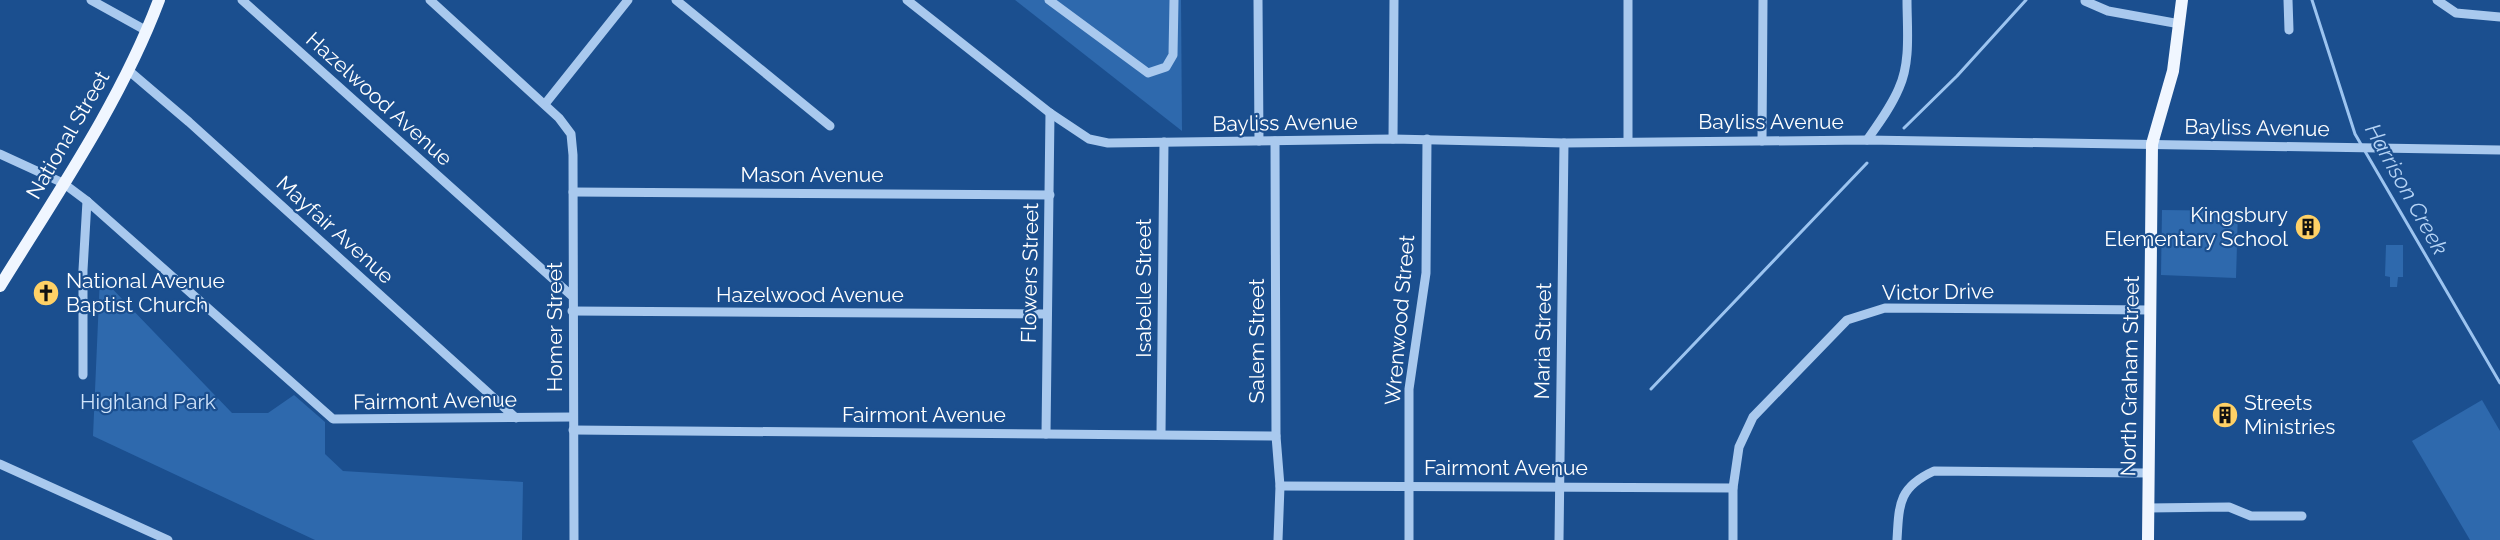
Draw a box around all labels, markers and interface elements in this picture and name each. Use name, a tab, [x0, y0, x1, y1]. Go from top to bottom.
street label: Hazelwood Avenue	[301, 27, 457, 171]
street label: National Street	[21, 66, 114, 203]
street label: Bayliss Avenue	[1212, 109, 1358, 136]
street label: Bayliss Avenue	[1698, 109, 1844, 134]
street label: Bayliss Avenue	[2184, 114, 2330, 141]
water label: Harrison Creek	[2360, 119, 2454, 259]
street label: Mason Avenue	[740, 162, 884, 187]
street label: Mayfair Avenue	[272, 170, 399, 289]
place label: Kingsbury Elementary School	[2104, 202, 2288, 251]
street label: Flowers Street	[1016, 203, 1043, 343]
building icon: Kingsbury Elementary School	[2293, 212, 2323, 242]
street label: Isabelle Street	[1131, 218, 1156, 358]
street label: Wrenwood Street	[1380, 234, 1419, 406]
street label: Homer Street	[542, 262, 567, 392]
place label: National Avenue Baptist Church	[66, 268, 225, 317]
street label: North Graham Street	[2115, 275, 2144, 477]
church icon: National Avenue Baptist Church	[31, 278, 61, 308]
street label: Salem Street	[1244, 278, 1269, 404]
street label: Victor Drive	[1882, 278, 1994, 305]
street label: Hazelwood Avenue	[716, 282, 904, 307]
street label: Maria Street	[1529, 282, 1556, 400]
street label: Fairmont Avenue	[353, 387, 517, 414]
park label: Highland Park	[80, 389, 216, 414]
place label: Streets Ministries	[2244, 390, 2335, 439]
building icon: Streets Ministries	[2210, 400, 2240, 430]
street label: Fairmont Avenue	[842, 402, 1006, 427]
street label: Fairmont Avenue	[1424, 455, 1588, 480]

